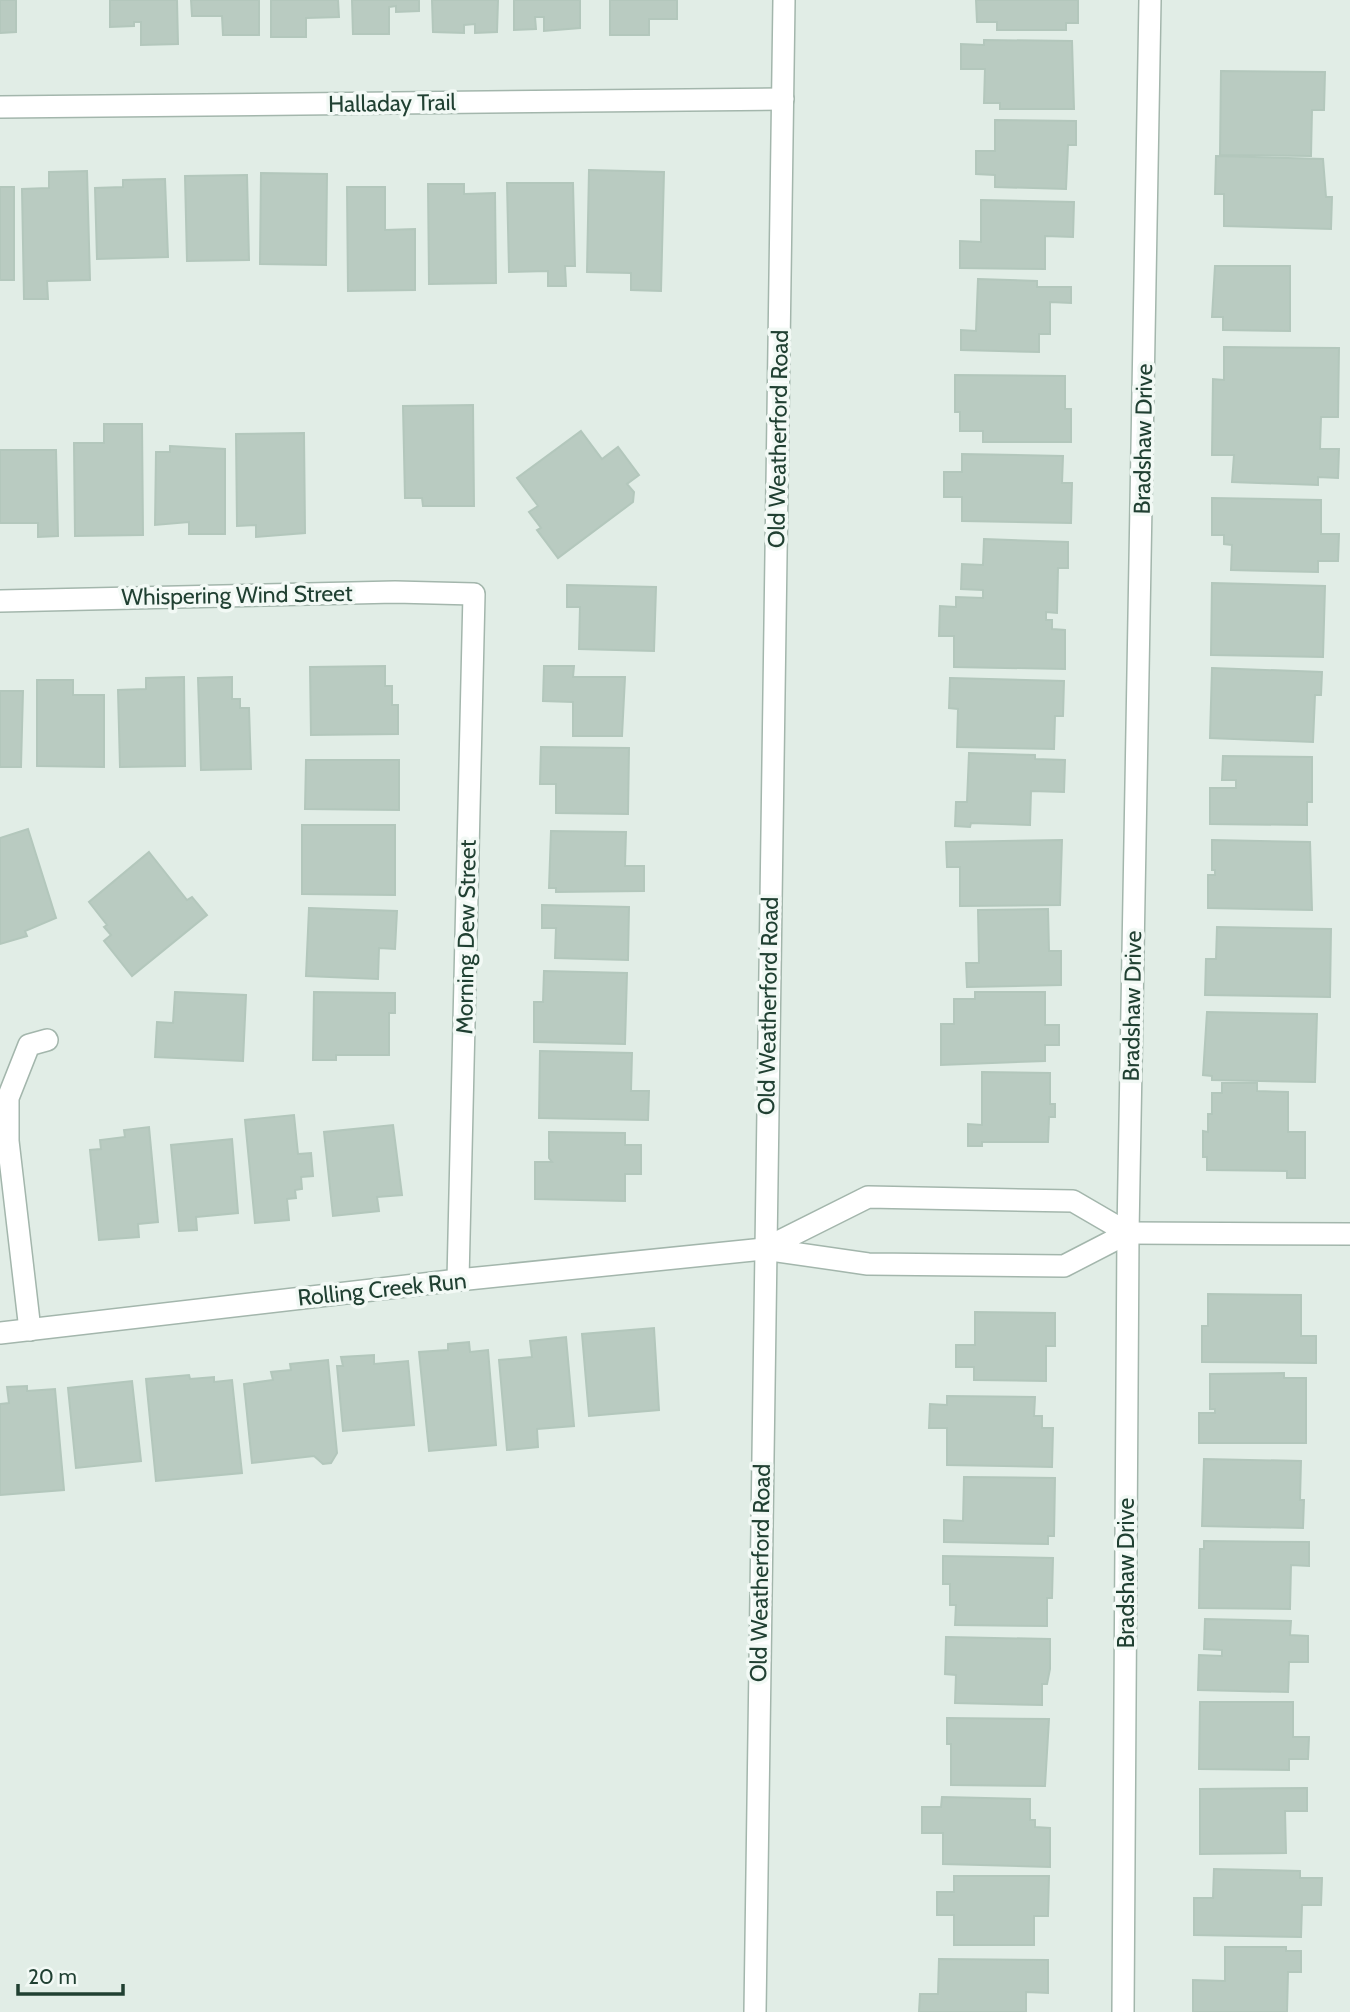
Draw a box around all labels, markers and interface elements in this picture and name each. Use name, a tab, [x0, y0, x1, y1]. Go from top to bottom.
street label: Halladay Trail	[328, 88, 457, 118]
street label: Old Weatherford Road	[762, 330, 794, 548]
street label: Bradshaw Drive	[1128, 363, 1158, 515]
street label: Whispering Wind Street	[121, 579, 353, 611]
street label: Morning Dew Street	[450, 839, 482, 1035]
street label: Old Weatherford Road	[752, 897, 784, 1115]
street label: Bradshaw Drive	[1117, 930, 1147, 1082]
street label: Rolling Creek Run	[296, 1266, 468, 1312]
street label: Old Weatherford Road	[744, 1464, 776, 1682]
street label: Bradshaw Drive	[1112, 1497, 1140, 1648]
scale bar	[18, 1952, 122, 1996]
text: 20 m	[28, 1964, 77, 1989]

